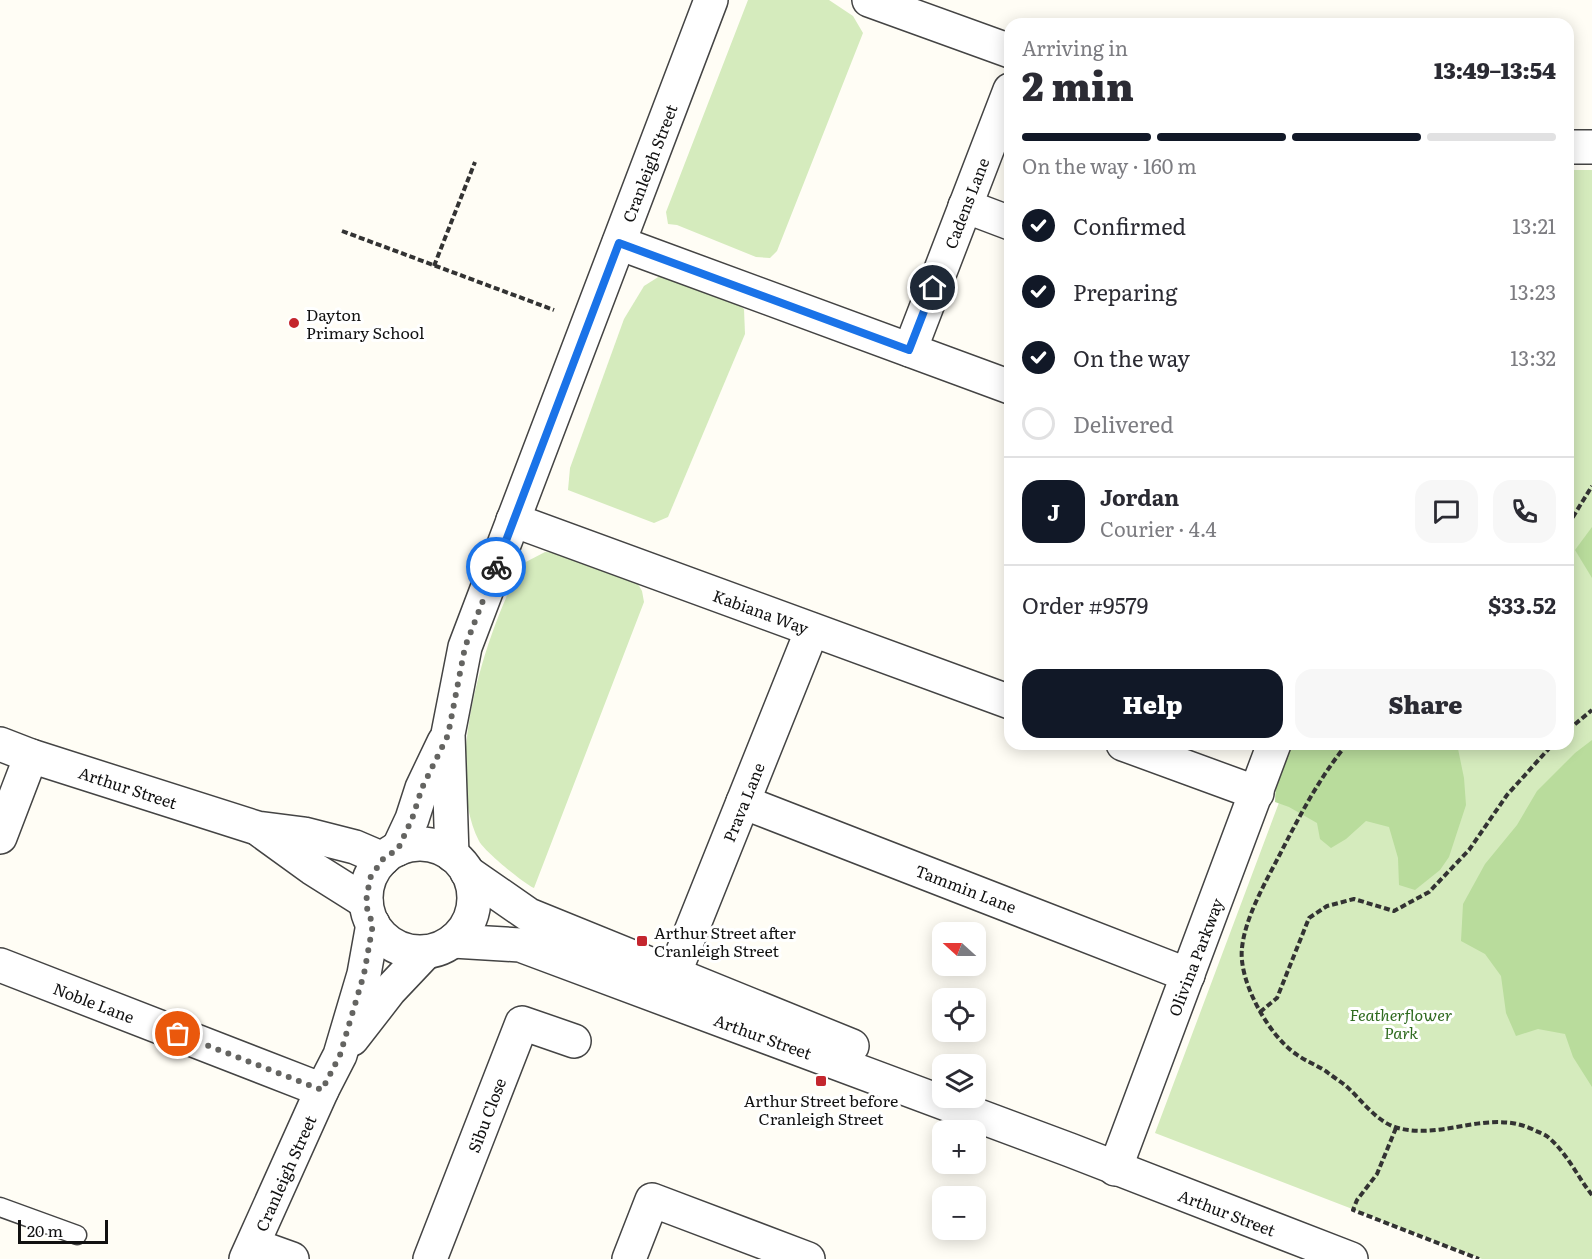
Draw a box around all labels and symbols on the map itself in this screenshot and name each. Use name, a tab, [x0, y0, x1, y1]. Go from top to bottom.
street label: Cranleigh Street	[615, 100, 683, 226]
street label: Cadens Lane	[938, 154, 994, 252]
pin	[907, 262, 958, 313]
place label: Dayton Primary School	[306, 302, 424, 344]
marker: Dayton Primary School	[287, 316, 301, 330]
courier	[466, 537, 526, 597]
street label: Kabiana Way	[710, 583, 813, 640]
street label: Prava Lane	[716, 759, 770, 845]
street label: Arthur Street	[76, 760, 181, 814]
street label: Tammin Lane	[912, 858, 1020, 918]
street label: Olivina Parkway	[1161, 894, 1229, 1020]
place label: Arthur Street after Cranleigh Street	[654, 920, 796, 962]
north arrow	[932, 922, 986, 976]
marker: Arthur Street after Cranleigh Street	[635, 934, 649, 948]
street label: Noble Lane	[50, 976, 138, 1028]
park label: Featherflower Park	[1350, 1002, 1452, 1044]
street label: Arthur Street	[711, 1007, 816, 1065]
pin	[152, 1008, 203, 1059]
street label: Sibu Close	[461, 1074, 511, 1156]
marker: Arthur Street before Cranleigh Street	[814, 1074, 828, 1088]
place label: Arthur Street before Cranleigh Street	[744, 1088, 898, 1130]
street label: Cranleigh Street	[249, 1111, 322, 1235]
street label: Arthur Street	[1175, 1182, 1280, 1242]
scale bar	[18, 1217, 108, 1244]

